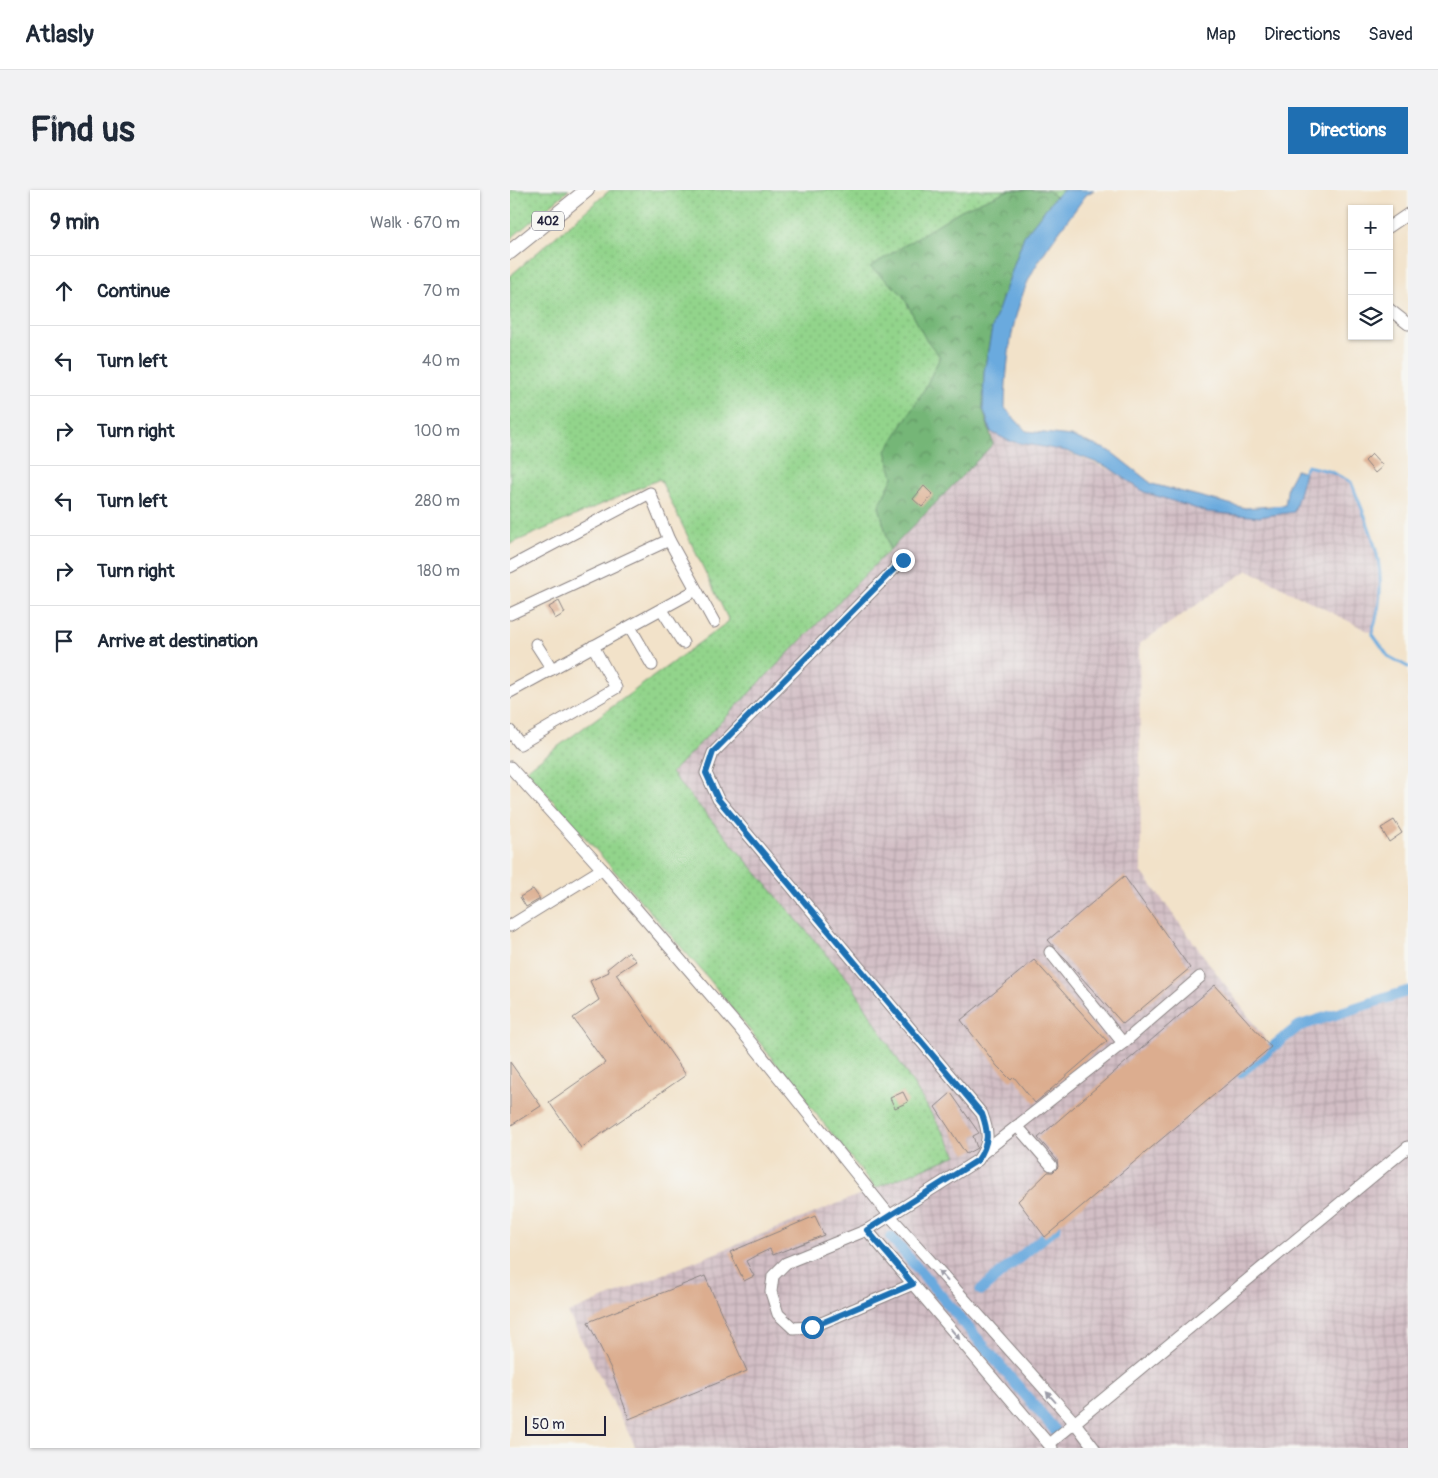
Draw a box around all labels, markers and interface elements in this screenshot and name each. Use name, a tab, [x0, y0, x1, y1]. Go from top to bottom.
text: Atlasly	[25, 20, 94, 49]
text: Map	[1206, 23, 1236, 46]
text: Directions	[1264, 23, 1340, 46]
text: Saved	[1368, 23, 1413, 46]
button: Directions	[1288, 107, 1408, 154]
text: Find us	[30, 108, 135, 152]
map controls	[1348, 205, 1393, 340]
button: +	[1348, 205, 1393, 250]
text: 9 min	[50, 209, 99, 236]
road number: 402	[532, 212, 564, 230]
text: Walk · 670 m	[370, 213, 460, 233]
button: −	[1348, 250, 1393, 295]
icon: ahead	[50, 277, 78, 305]
text: Continue	[97, 279, 170, 303]
text: 70 m	[423, 281, 460, 301]
button: layers	[1348, 295, 1393, 340]
icon: left	[50, 347, 78, 375]
text: Turn left	[97, 349, 167, 373]
text: 40 m	[422, 351, 460, 371]
icon: right	[50, 417, 78, 445]
text: Turn right	[97, 419, 175, 443]
text: 100 m	[414, 421, 460, 441]
icon: left	[50, 487, 78, 515]
text: Turn left	[97, 489, 167, 513]
text: 280 m	[414, 491, 460, 511]
route end	[892, 549, 915, 572]
icon: right	[50, 557, 78, 585]
text: Turn right	[97, 559, 175, 583]
text: 180 m	[417, 561, 460, 581]
icon: arrive	[50, 627, 78, 655]
text: Arrive at destination	[97, 629, 258, 653]
one-way arrow	[937, 1270, 949, 1282]
route start	[801, 1316, 824, 1339]
one-way arrow	[950, 1327, 961, 1340]
one-way arrow	[1046, 1391, 1057, 1404]
scale bar	[525, 1413, 606, 1436]
text: 50 m	[532, 1416, 565, 1433]

